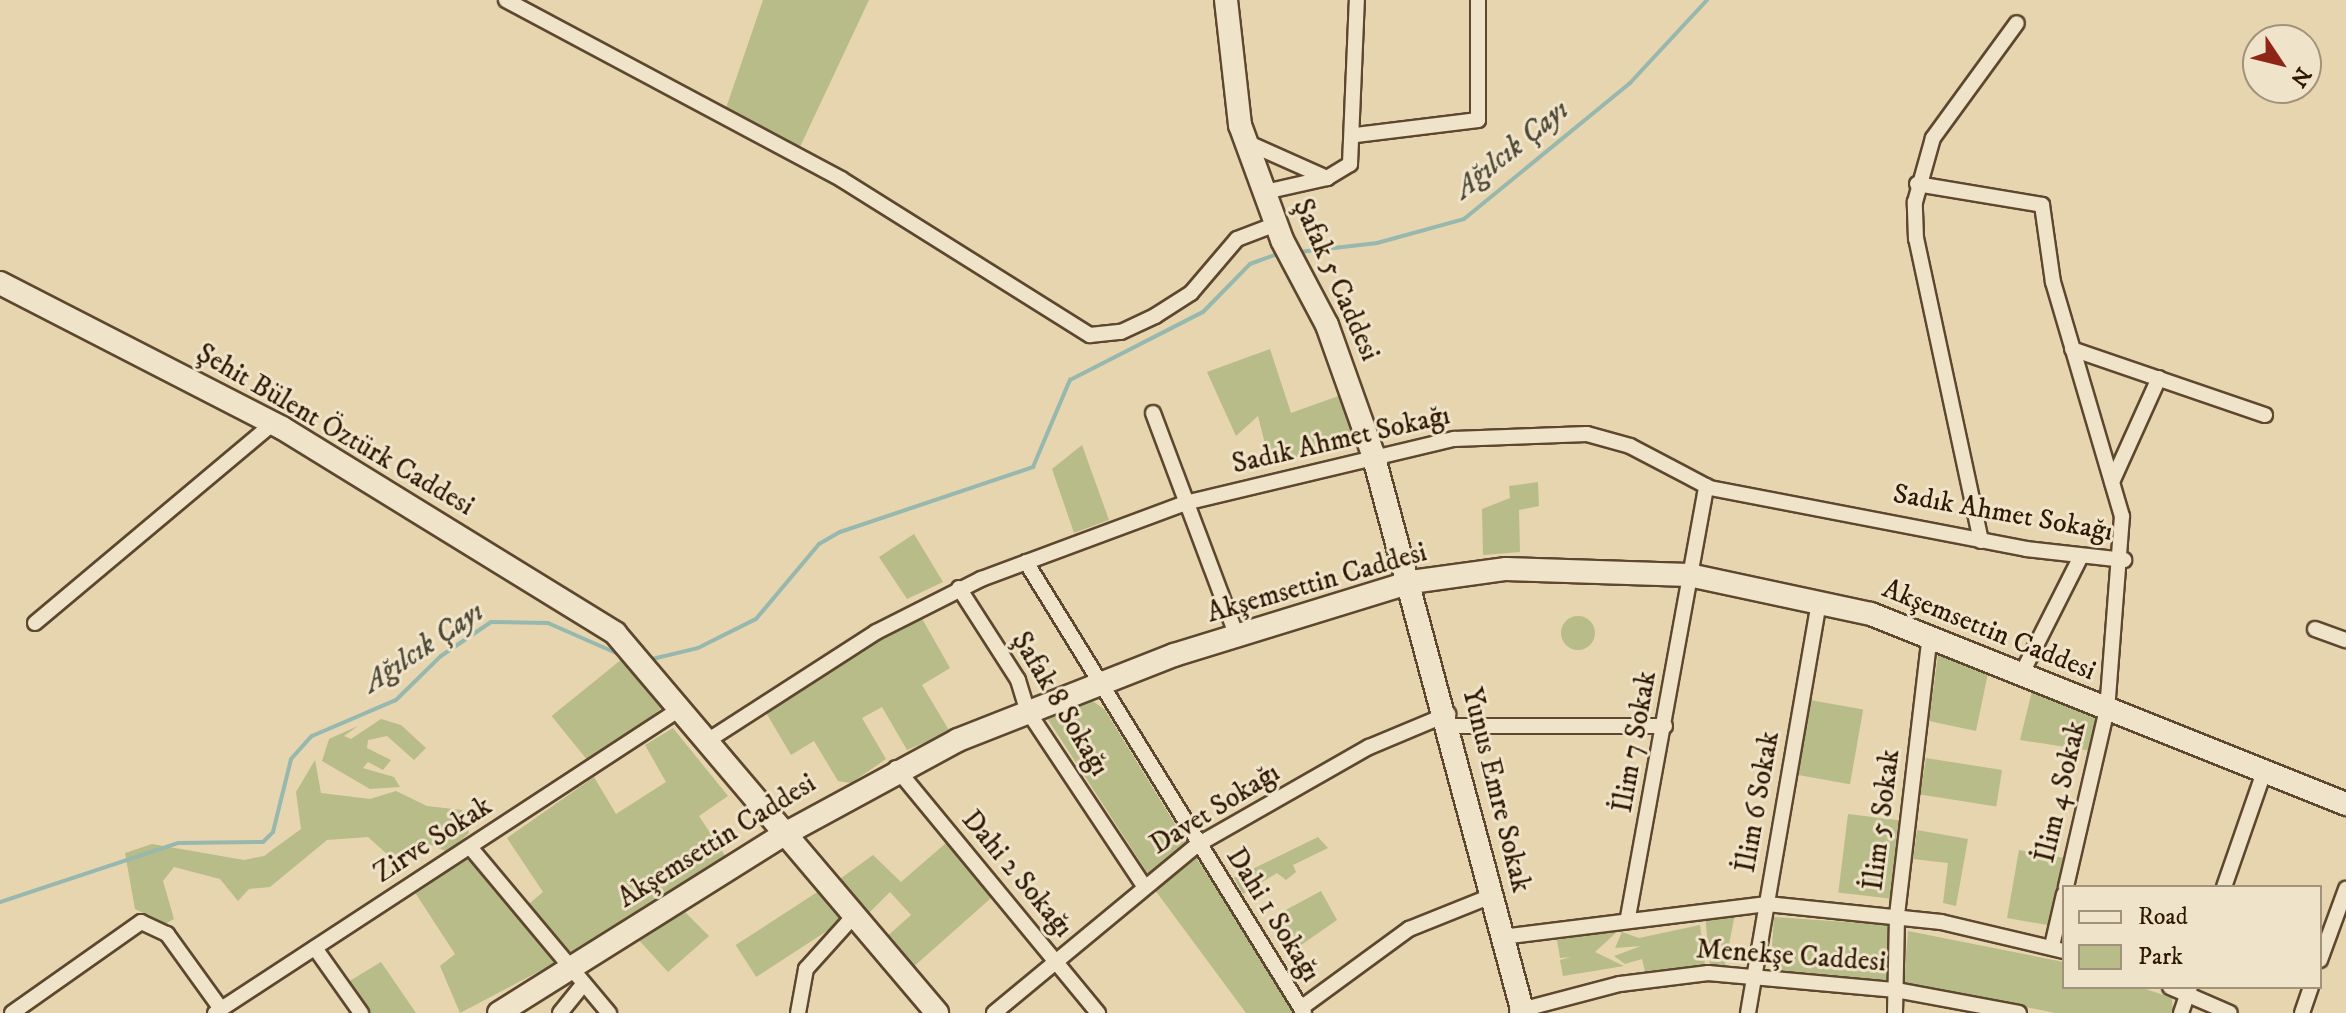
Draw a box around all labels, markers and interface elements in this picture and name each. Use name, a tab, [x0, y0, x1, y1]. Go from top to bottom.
north arrow	[2242, 24, 2322, 104]
text: N	[2284, 62, 2317, 92]
water label: Ağılcık Çayı	[1447, 93, 1577, 207]
street label: Şafak 5 Caddesi	[1285, 194, 1387, 366]
street label: Şehit Bülent Öztürk Caddesi	[190, 337, 480, 523]
street label: Sadık Ahmet Sokağı	[1229, 399, 1453, 481]
street label: Sadık Ahmet Sokağı	[1891, 477, 2115, 549]
street label: Akşemsettin Caddesi	[1203, 536, 1431, 630]
street label: Akşemsettin Caddesi	[1877, 572, 2101, 688]
water label: Ağılcık Çayı	[357, 595, 491, 701]
street label: Şafak 8 Sokağı	[1004, 626, 1116, 782]
street label: İlim 7 Sokak	[1606, 669, 1664, 815]
street label: Yunus Emre Sokak	[1454, 684, 1538, 896]
street label: İlim 4 Sokak	[2028, 718, 2094, 866]
street label: İlim 6 Sokak	[1729, 729, 1787, 875]
street label: İlim 5 Sokak	[1857, 747, 1907, 893]
street label: Davet Sokağı	[1144, 756, 1286, 862]
street label: Akşemsettin Caddesi	[612, 767, 822, 915]
street label: Zirve Sokak	[368, 789, 498, 891]
street label: Dahi 2 Sokağı	[954, 804, 1080, 944]
street label: Dahi 1 Sokağı	[1219, 842, 1327, 988]
legend	[2062, 885, 2322, 989]
text: Road	[2138, 902, 2188, 932]
street label: Menekşe Caddesi	[1695, 933, 1887, 979]
text: Park	[2138, 942, 2183, 972]

